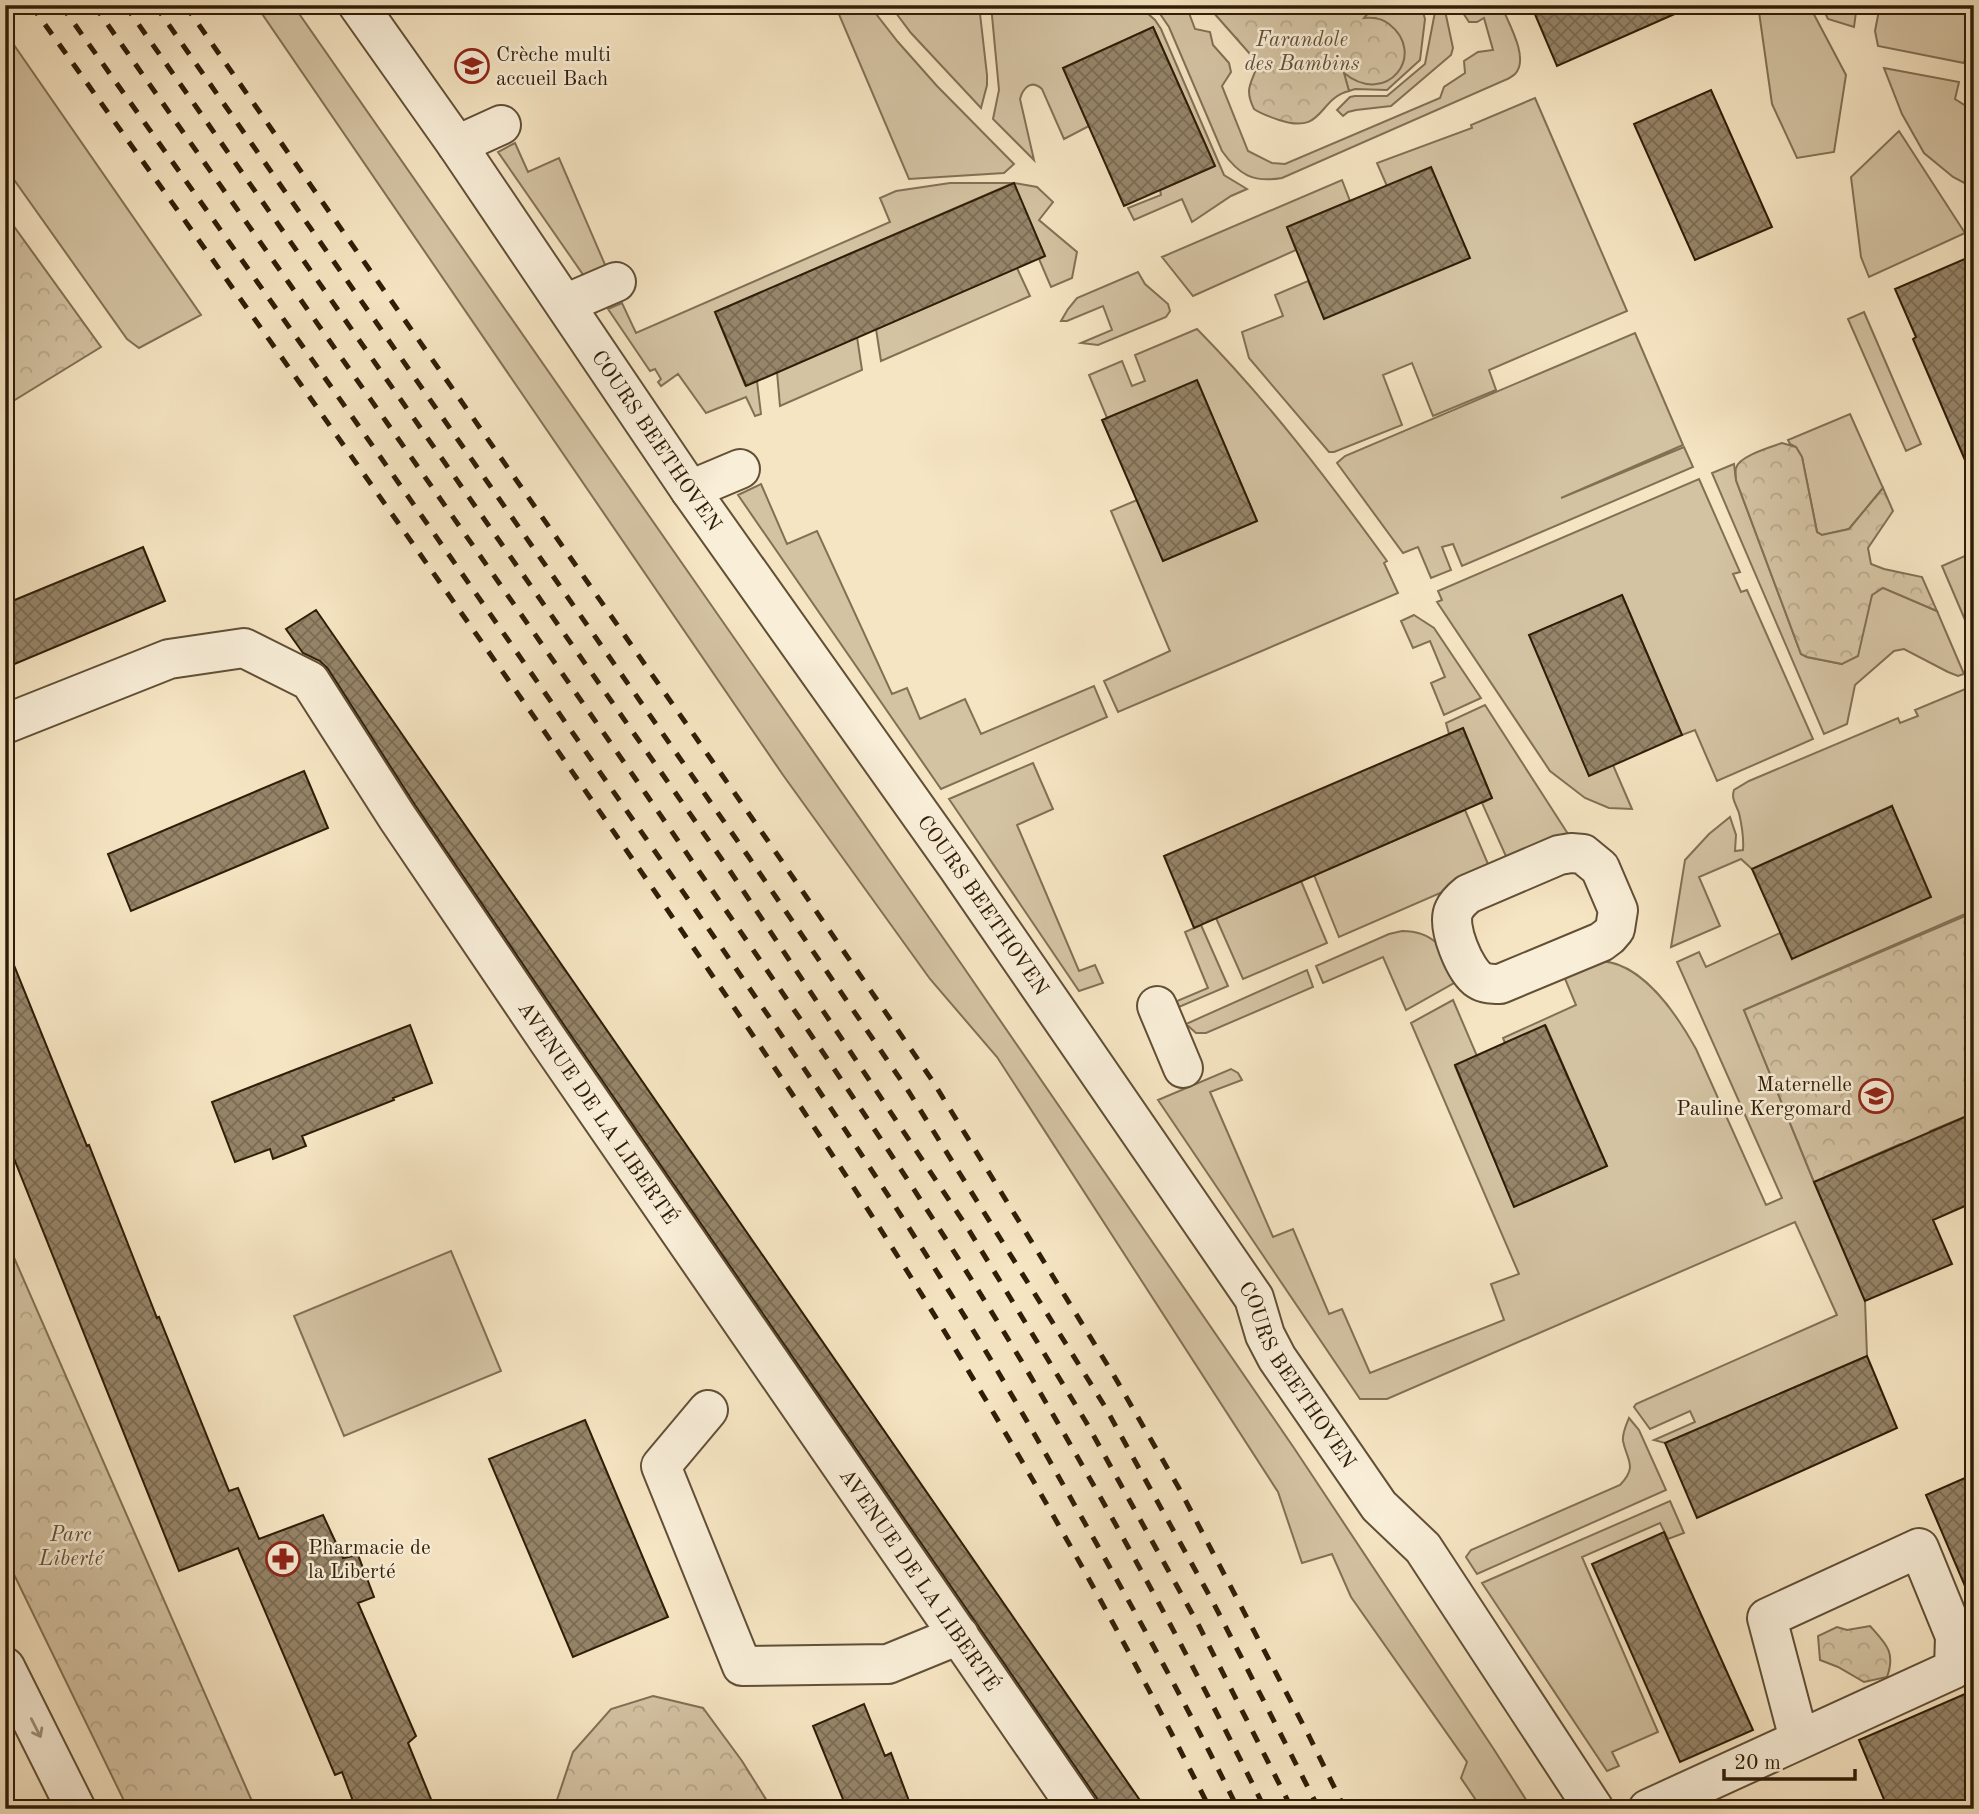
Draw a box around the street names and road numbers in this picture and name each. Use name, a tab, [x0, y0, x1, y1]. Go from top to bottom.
street label: COURS BEETHOVEN	[587, 347, 725, 535]
street label: COURS BEETHOVEN	[913, 812, 1052, 1000]
street label: AVENUE DE LA LIBERTÉ	[513, 998, 684, 1229]
street label: COURS BEETHOVEN	[1234, 1278, 1359, 1473]
street label: AVENUE DE LA LIBERTÉ	[835, 1465, 1006, 1695]

